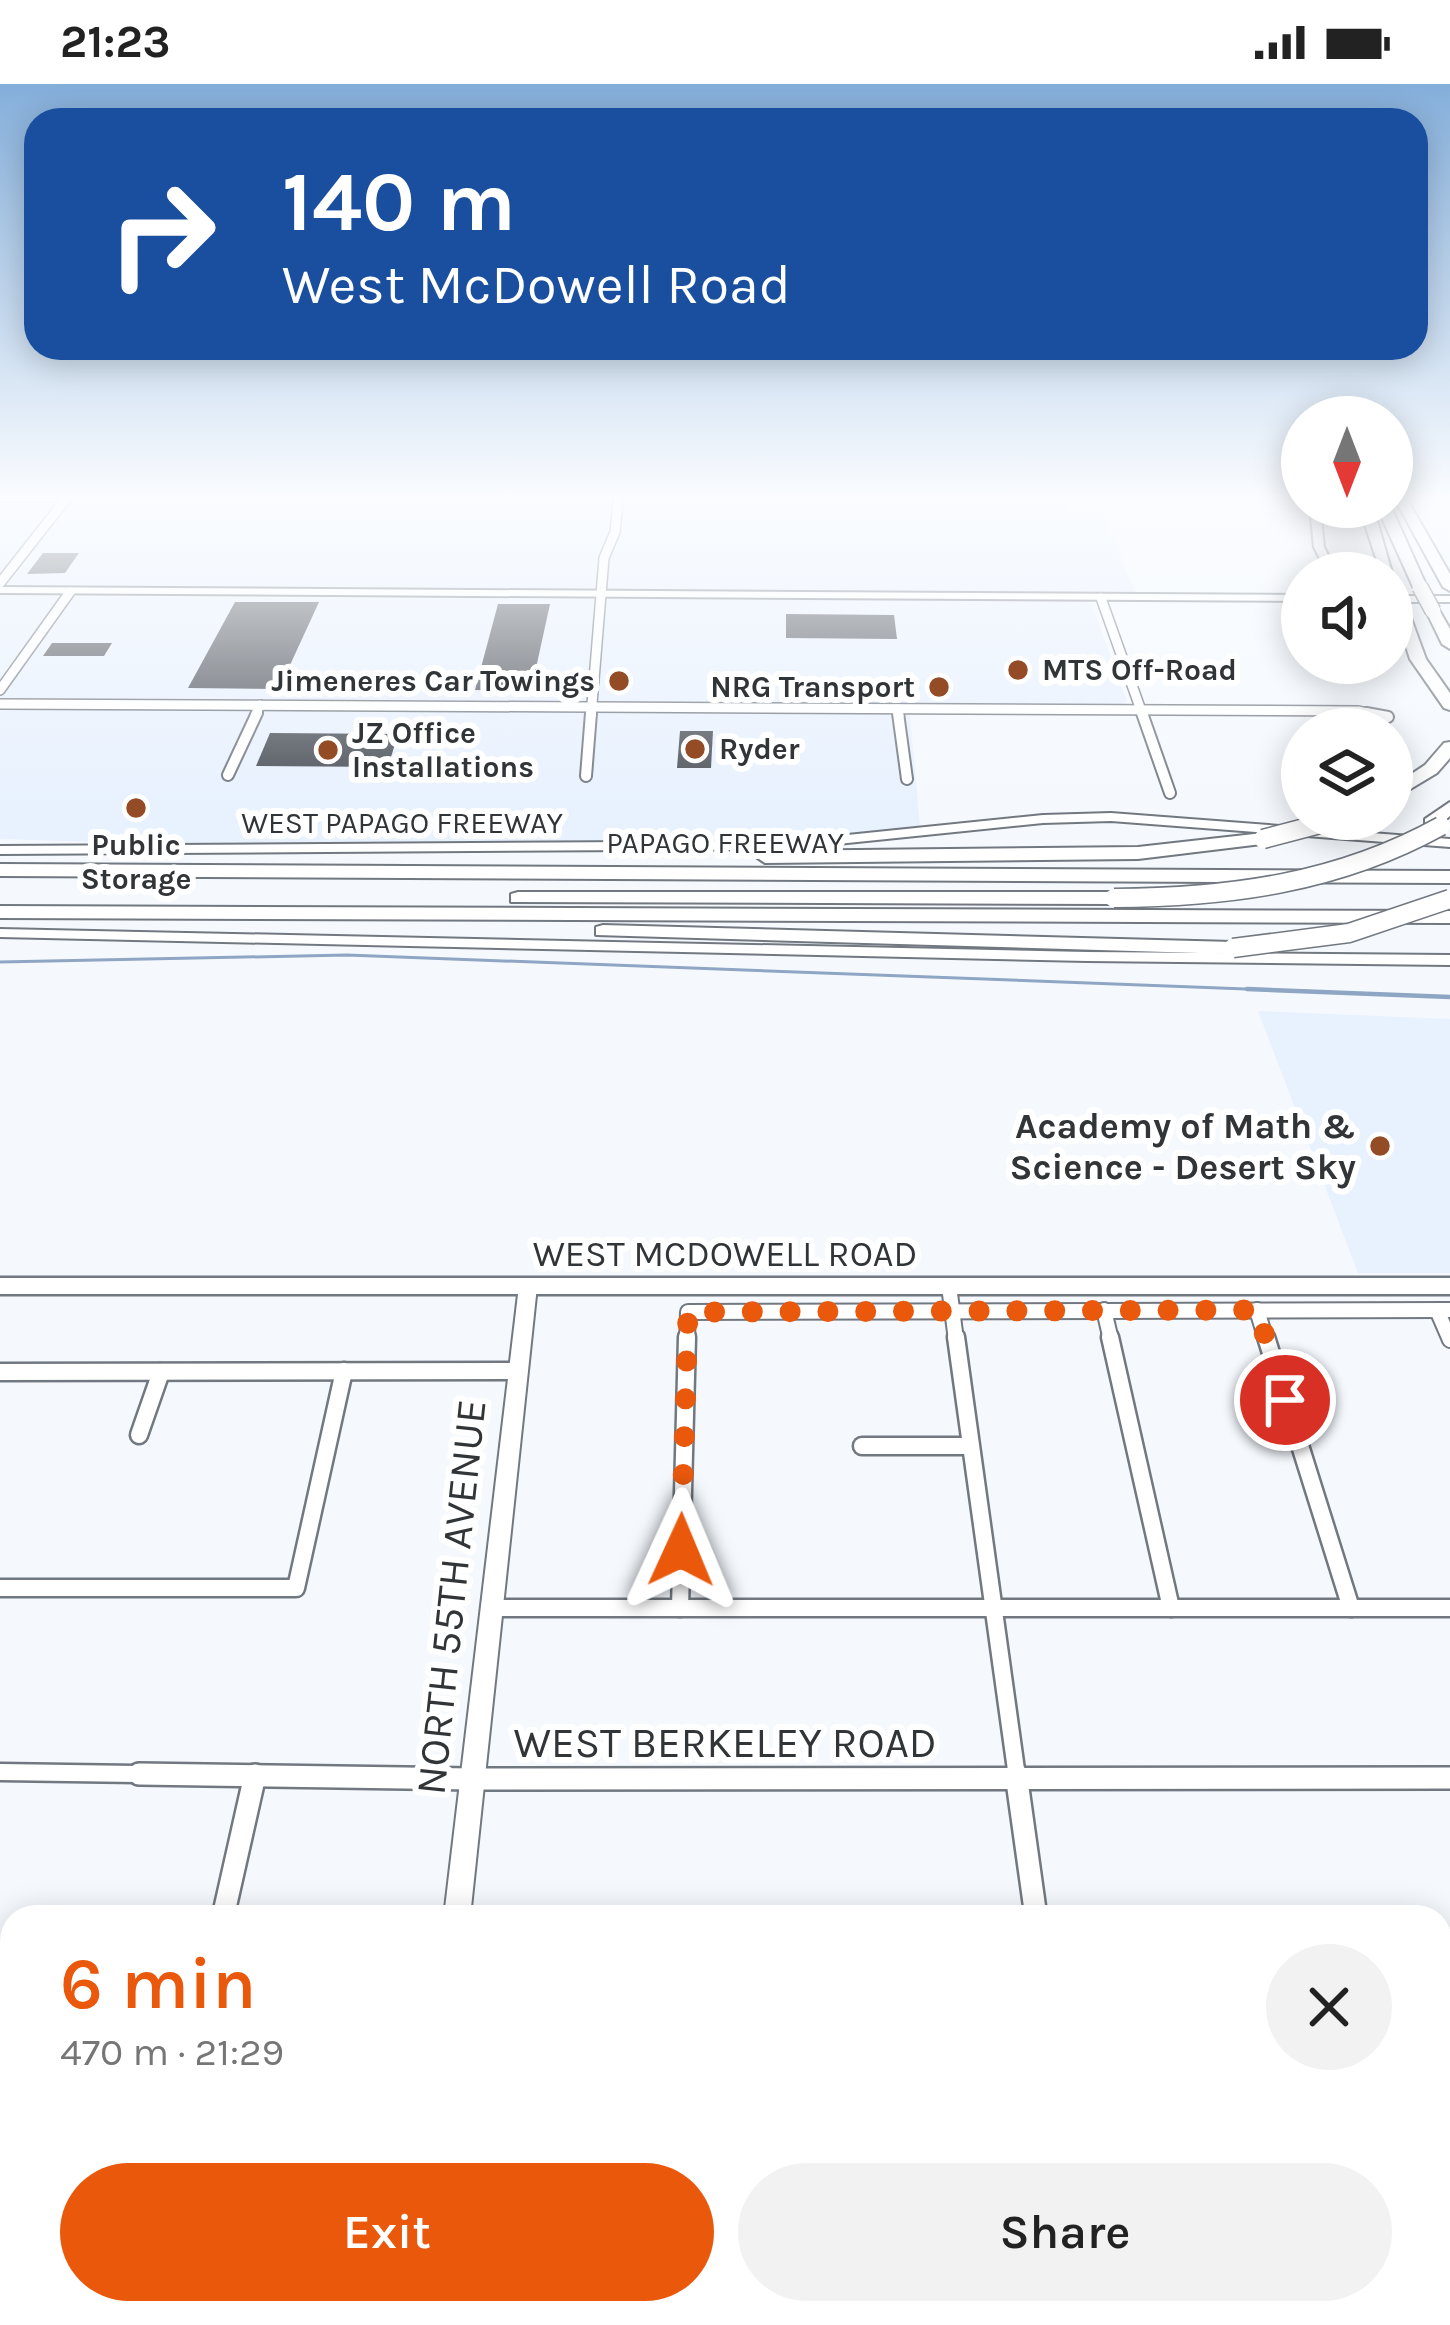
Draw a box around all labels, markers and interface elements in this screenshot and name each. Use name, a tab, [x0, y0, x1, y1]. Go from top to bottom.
text: 21:23	[60, 16, 171, 68]
text: 140 m	[282, 153, 516, 251]
icon: right	[84, 156, 240, 312]
text: West McDowell Road	[282, 253, 791, 317]
north arrow	[1281, 396, 1413, 528]
map controls	[1281, 396, 1413, 840]
button: sound	[1281, 552, 1413, 684]
place label: MTS Off-Road	[1042, 652, 1237, 688]
marker: MTS Off-Road	[1005, 657, 1031, 683]
place label: Jimeneres Car Towings	[271, 663, 595, 699]
marker: Jimeneres Car Towings	[606, 668, 632, 694]
place label: NRG Transport	[710, 669, 915, 705]
marker: NRG Transport	[926, 674, 952, 700]
button: layers	[1281, 708, 1413, 840]
place label: JZ Office Installations	[352, 715, 534, 785]
place label: Ryder	[719, 731, 800, 767]
marker: Ryder	[682, 736, 708, 762]
marker: JZ Office Installations	[315, 737, 341, 763]
marker: Public Storage	[123, 795, 149, 821]
street label: WEST PAPAGO FREEWAY	[241, 805, 563, 841]
street label: PAPAGO FREEWAY	[606, 825, 844, 861]
place label: Public Storage	[81, 827, 191, 897]
place label: Academy of Math & Science - Desert Sky	[1009, 1105, 1356, 1189]
marker: Academy of Math & Science - Desert Sky	[1367, 1133, 1393, 1159]
street label: WEST MCDOWELL ROAD	[533, 1233, 917, 1275]
pin	[1234, 1349, 1336, 1451]
icon: arrive	[1252, 1367, 1318, 1433]
street label: NORTH 55TH AVENUE	[405, 1397, 497, 1797]
position arrow	[618, 1487, 744, 1613]
street label: WEST BERKELEY ROAD	[513, 1718, 937, 1768]
text: 6 min	[60, 1942, 256, 2026]
button: close	[1266, 1944, 1392, 2070]
text: 470 m · 21:29	[60, 2029, 284, 2075]
button: Exit	[60, 2163, 714, 2301]
button: Share	[738, 2163, 1392, 2301]

